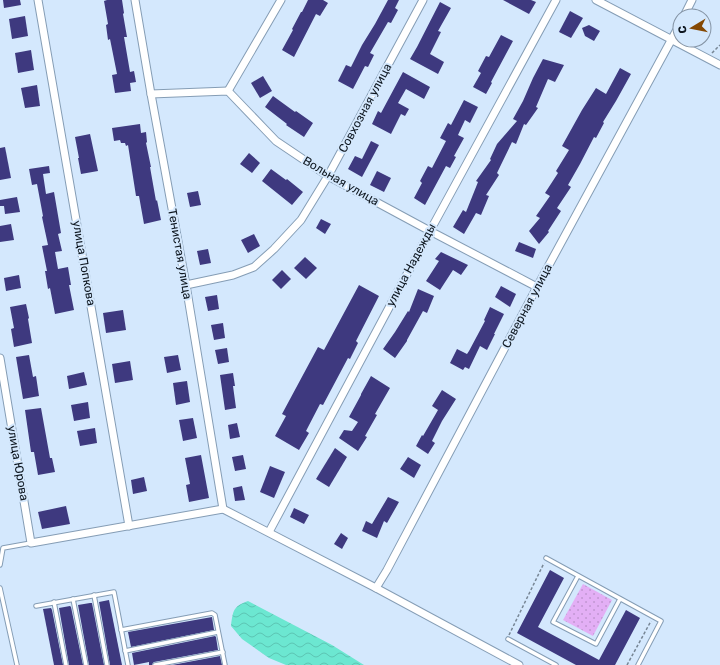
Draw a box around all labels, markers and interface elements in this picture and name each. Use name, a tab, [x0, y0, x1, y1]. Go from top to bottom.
north arrow	[672, 8, 712, 48]
text: С	[676, 24, 690, 35]
street label: Совхозная улица	[336, 61, 394, 155]
street label: Вольная улица	[300, 154, 382, 208]
street label: Тенистая улица	[165, 208, 195, 300]
street label: улица Попкова	[70, 219, 98, 307]
street label: улица Надежды	[383, 221, 439, 309]
street label: Северная улица	[499, 262, 555, 350]
street label: улица Юрова	[4, 424, 32, 502]

